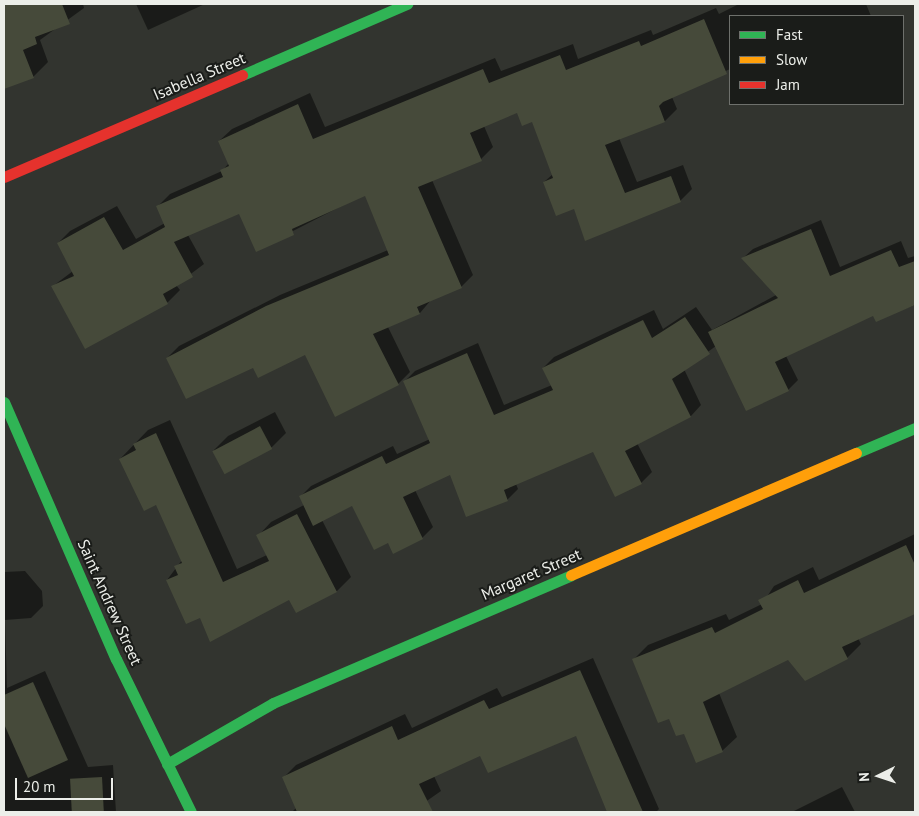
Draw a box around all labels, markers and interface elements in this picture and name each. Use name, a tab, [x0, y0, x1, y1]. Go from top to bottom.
legend	[729, 15, 904, 105]
text: Fast	[776, 25, 803, 44]
street label: Isabella Street	[150, 48, 248, 104]
text: Slow	[776, 50, 807, 69]
text: Jam	[776, 75, 800, 94]
street label: Saint Andrew Street	[74, 536, 146, 668]
street label: Margaret Street	[478, 544, 584, 604]
north arrow	[854, 751, 904, 801]
scale bar	[18, 768, 115, 800]
text: N	[855, 772, 873, 782]
text: 20 m	[23, 777, 56, 796]

